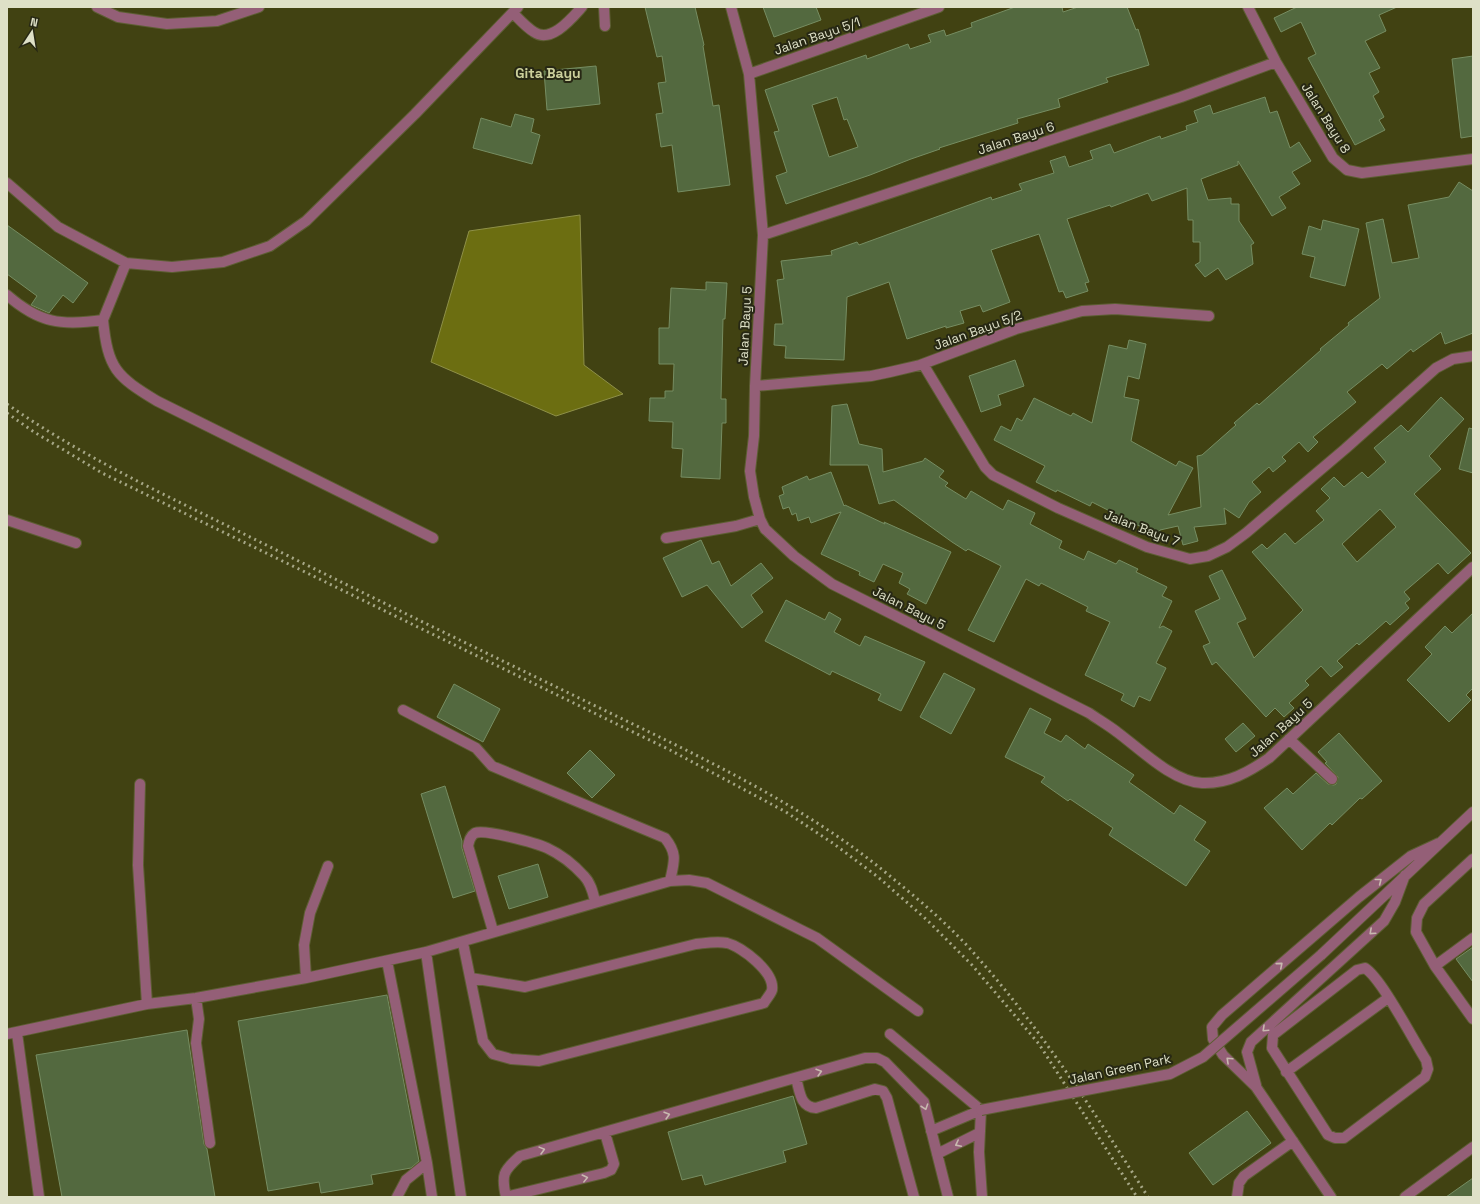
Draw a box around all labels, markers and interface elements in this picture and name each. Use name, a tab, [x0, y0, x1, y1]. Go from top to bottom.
north arrow	[12, 12, 52, 52]
street label: Jalan Bayu 5/1	[772, 13, 862, 59]
text: N	[29, 15, 39, 30]
district label: Gita Bayu	[515, 64, 581, 82]
street label: Jalan Bayu 8	[1298, 80, 1354, 156]
street label: Jalan Bayu 6	[975, 118, 1057, 158]
street label: Jalan Bayu 5	[734, 286, 756, 366]
street label: Jalan Bayu 5/2	[932, 306, 1024, 354]
street label: Jalan Bayu 7	[1102, 506, 1182, 550]
street label: Jalan Bayu 5	[870, 582, 949, 634]
street label: Jalan Bayu 5	[1246, 695, 1316, 761]
one-way arrow	[1374, 879, 1381, 886]
one-way arrow	[1369, 927, 1376, 934]
one-way arrow	[1275, 963, 1282, 970]
one-way arrow	[1262, 1024, 1270, 1031]
street label: Jalan Green Park	[1067, 1050, 1173, 1088]
one-way arrow	[1226, 1057, 1234, 1065]
one-way arrow	[815, 1068, 822, 1077]
one-way arrow	[920, 1104, 929, 1111]
one-way arrow	[664, 1112, 671, 1120]
one-way arrow	[955, 1139, 962, 1147]
one-way arrow	[538, 1146, 545, 1155]
one-way arrow	[581, 1174, 588, 1182]

